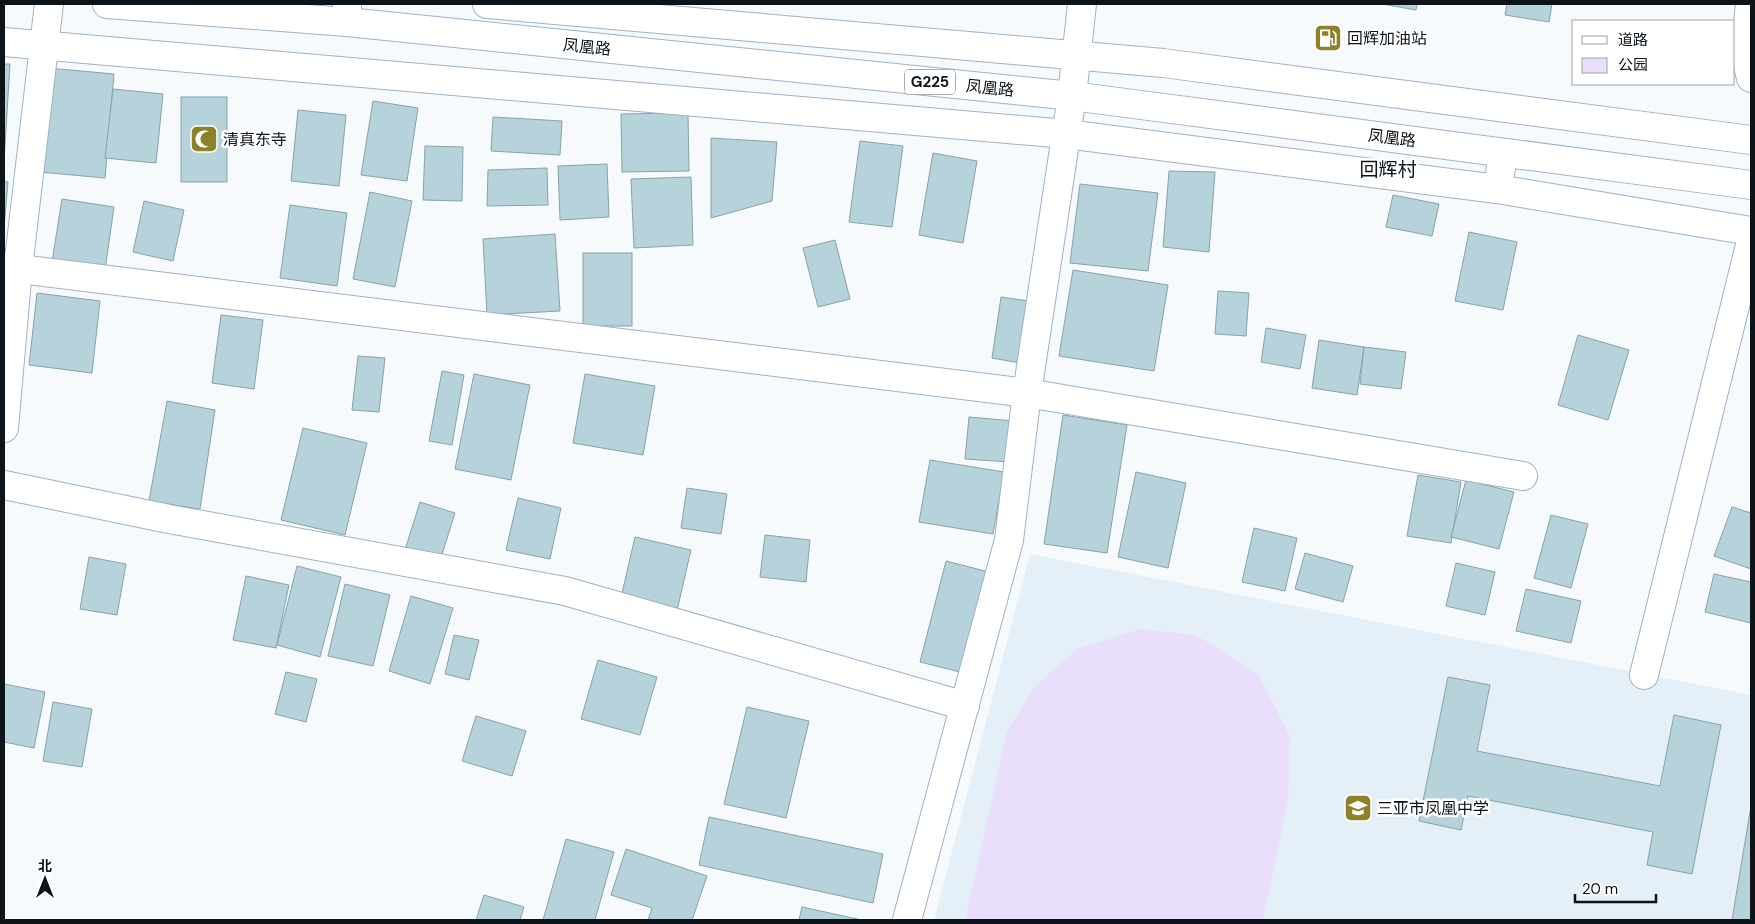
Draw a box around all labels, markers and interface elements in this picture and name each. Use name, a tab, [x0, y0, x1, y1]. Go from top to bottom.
legend	[1572, 20, 1735, 85]
fuel station icon: 回辉加油站	[1313, 23, 1343, 53]
place label: 回辉加油站	[1347, 28, 1427, 49]
text: 道路	[1618, 30, 1648, 50]
street label: 凤凰路	[562, 34, 612, 60]
text: 公园	[1618, 55, 1648, 75]
road number: G225	[905, 70, 955, 94]
street label: 凤凰路	[965, 75, 1015, 101]
mosque icon: 清真东寺	[189, 124, 219, 154]
street label: 凤凰路	[1367, 125, 1417, 151]
place label: 清真东寺	[223, 129, 287, 150]
district label: 回辉村	[1359, 157, 1417, 182]
school or university icon: 三亚市凤凰中学	[1343, 793, 1373, 823]
place label: 三亚市凤凰中学	[1377, 798, 1489, 819]
north arrow	[20, 854, 70, 904]
text: 北	[38, 857, 52, 875]
scale bar	[1575, 872, 1656, 904]
text: 20 m	[1582, 879, 1618, 899]

